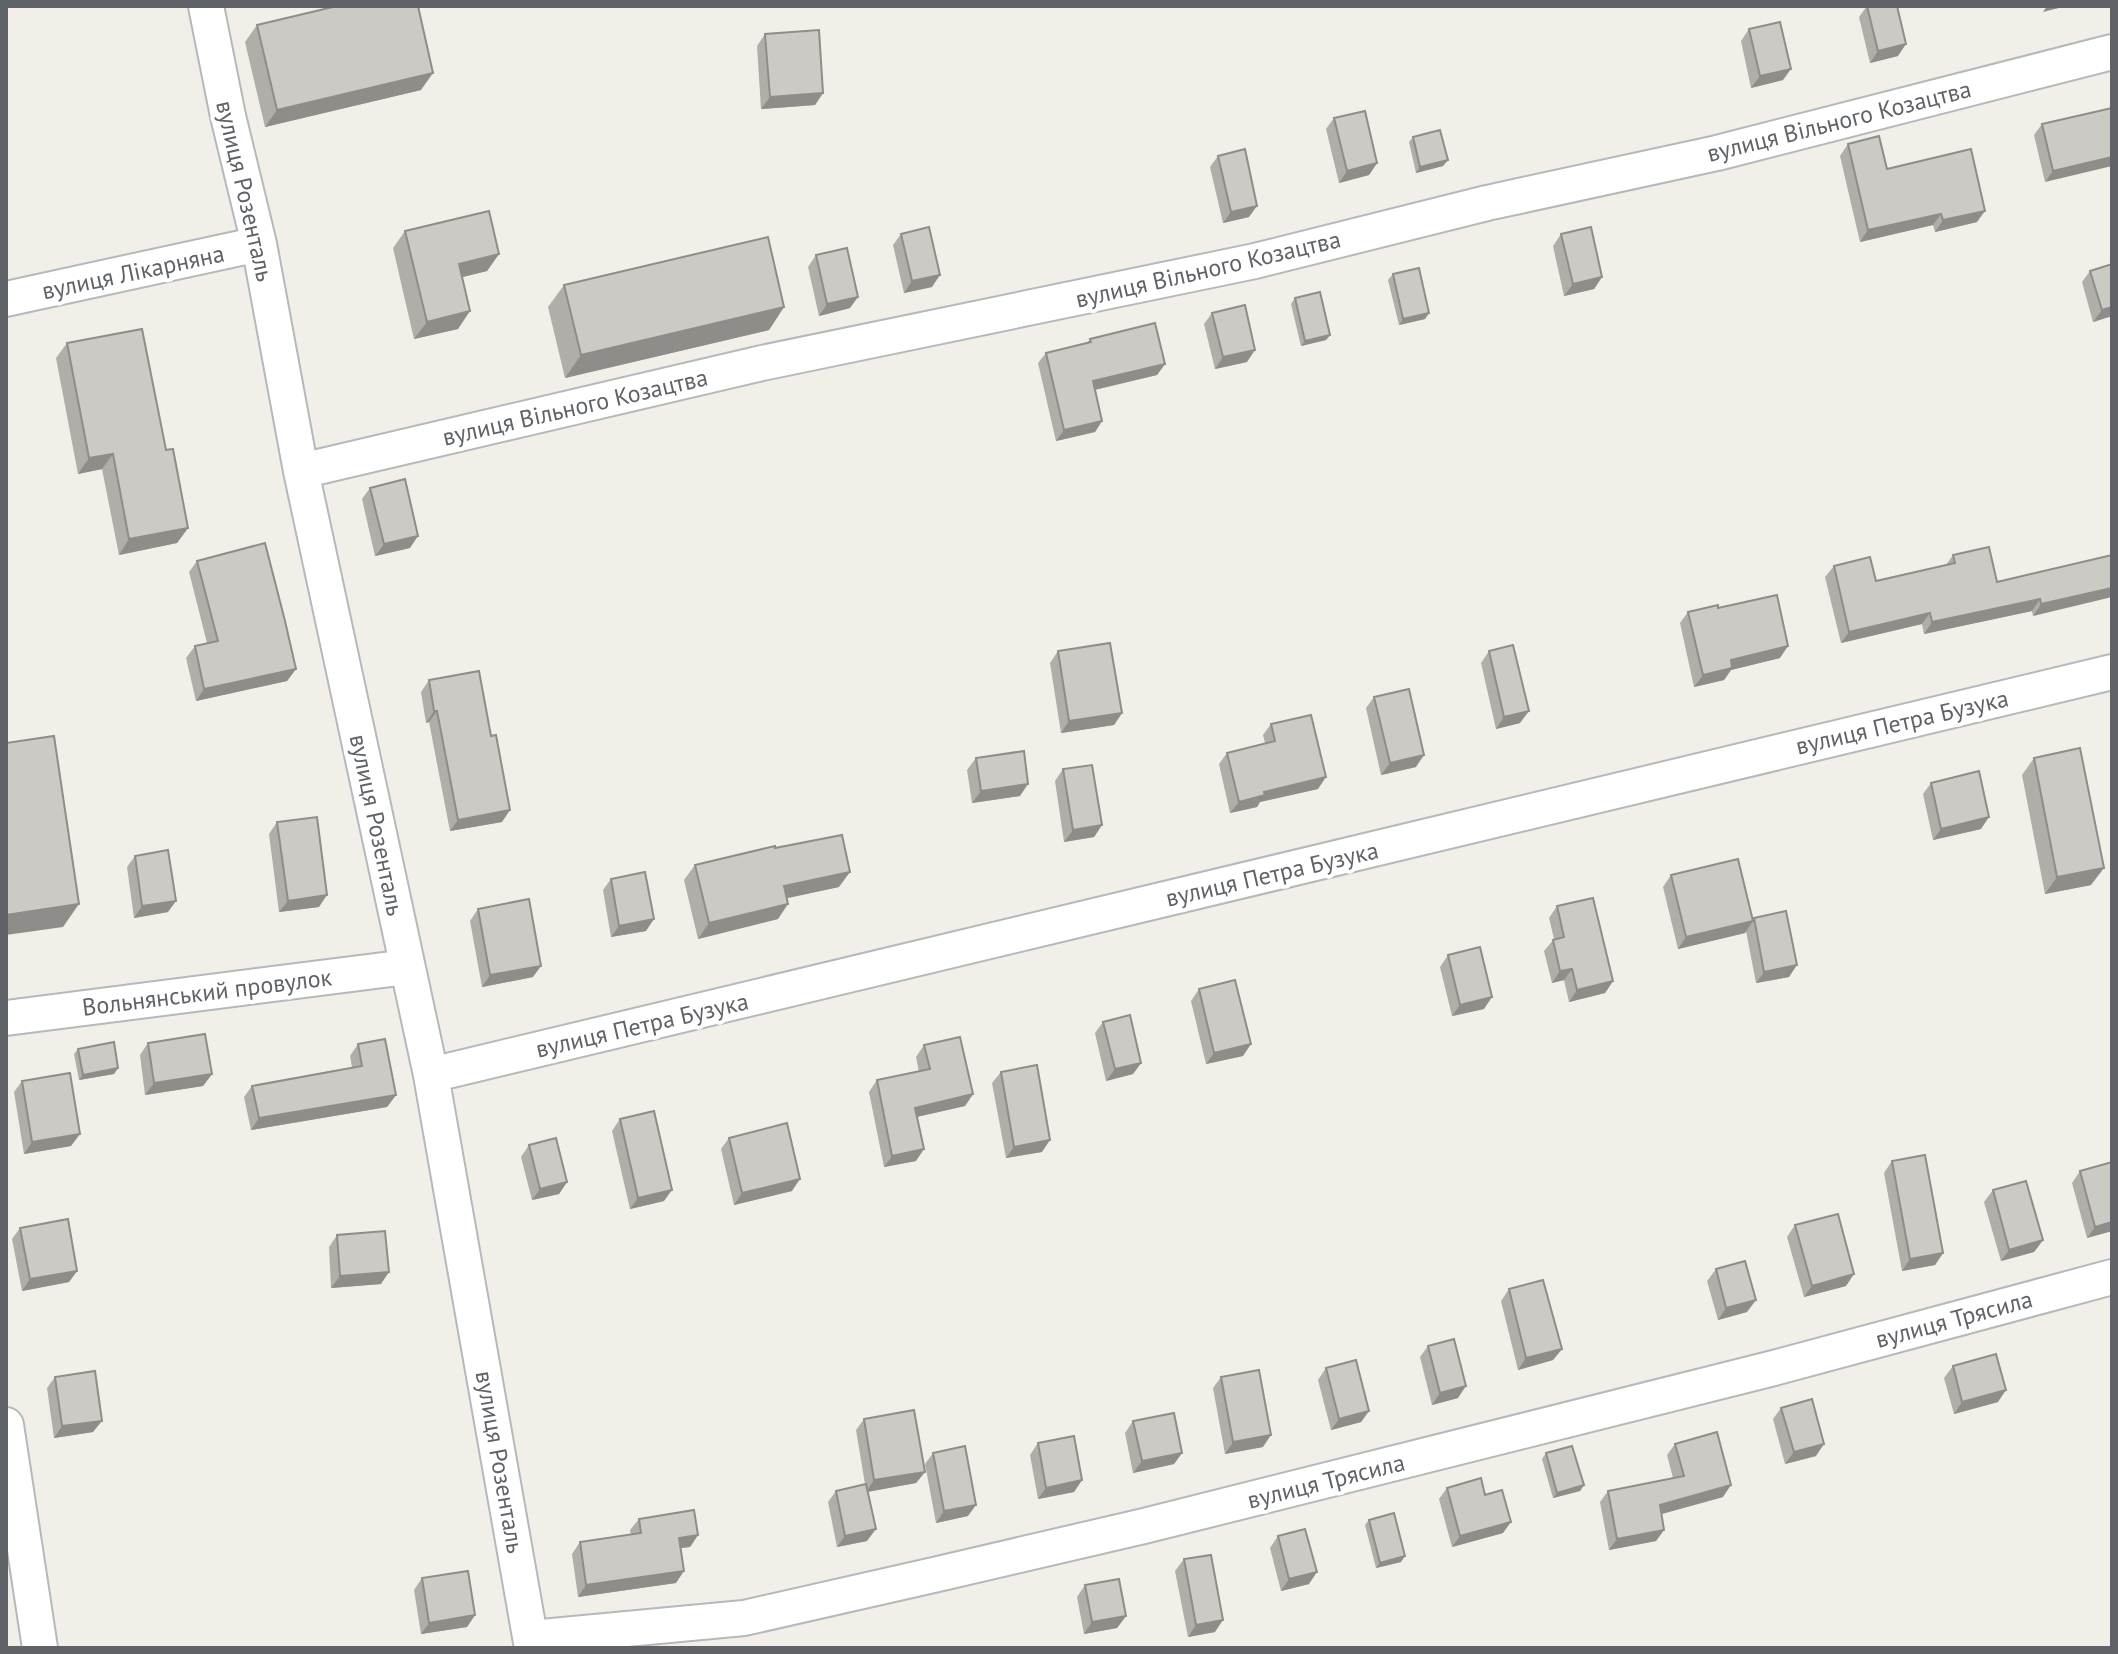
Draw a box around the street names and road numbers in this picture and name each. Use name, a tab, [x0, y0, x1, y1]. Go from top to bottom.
street label: вулиця Вільного Козацтва	[1704, 73, 1974, 169]
street label: вулиця Розенталь	[209, 97, 281, 285]
street label: вулиця Вільного Козацтва	[1072, 223, 1344, 315]
street label: вулиця Лікарняна	[39, 238, 227, 306]
street label: вулиця Вільного Козацтва	[439, 361, 711, 453]
street label: вулиця Петра Бузука	[1793, 682, 2011, 762]
street label: вулиця Розенталь	[343, 731, 411, 919]
street label: вулиця Петра Бузука	[1163, 834, 1381, 914]
street label: Вольнянський провулок	[80, 961, 334, 1023]
street label: вулиця Петра Бузука	[533, 985, 751, 1065]
street label: вулиця Трясила	[1872, 1283, 2036, 1355]
street label: вулиця Розенталь	[469, 1368, 531, 1556]
street label: вулиця Трясила	[1244, 1446, 1408, 1516]

